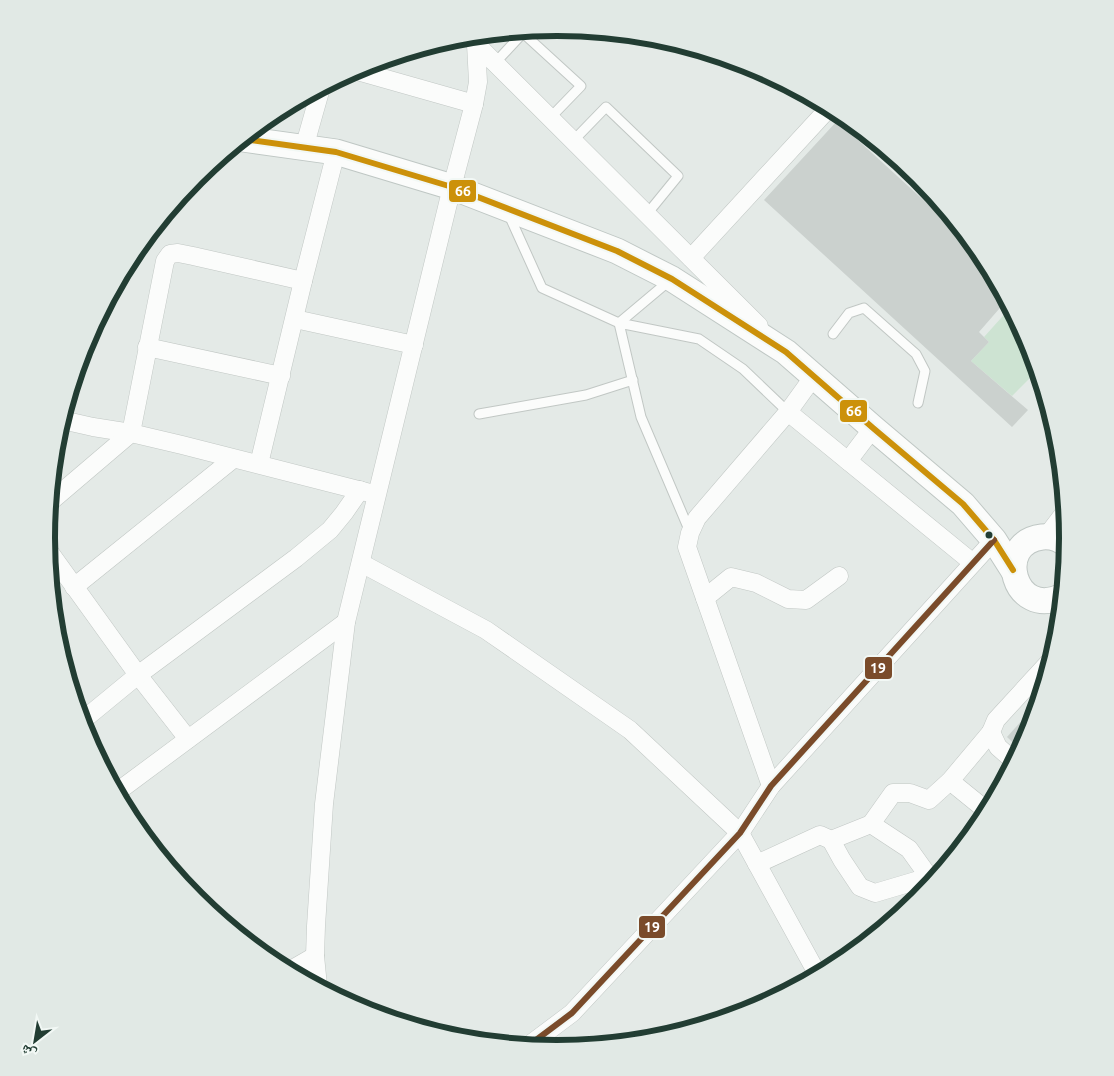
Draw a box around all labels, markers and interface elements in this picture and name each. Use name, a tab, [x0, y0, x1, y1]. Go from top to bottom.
line badge: 66	[448, 179, 477, 203]
text: 66	[455, 183, 471, 199]
line badge: 66	[839, 399, 868, 423]
text: 66	[846, 403, 862, 419]
unlabelled marker	[984, 530, 994, 540]
line badge: 19	[864, 656, 893, 680]
text: 19	[870, 660, 886, 676]
line badge: 19	[638, 915, 666, 939]
text: 19	[644, 919, 660, 935]
north arrow	[10, 1016, 60, 1066]
text: ش	[18, 1041, 39, 1063]

